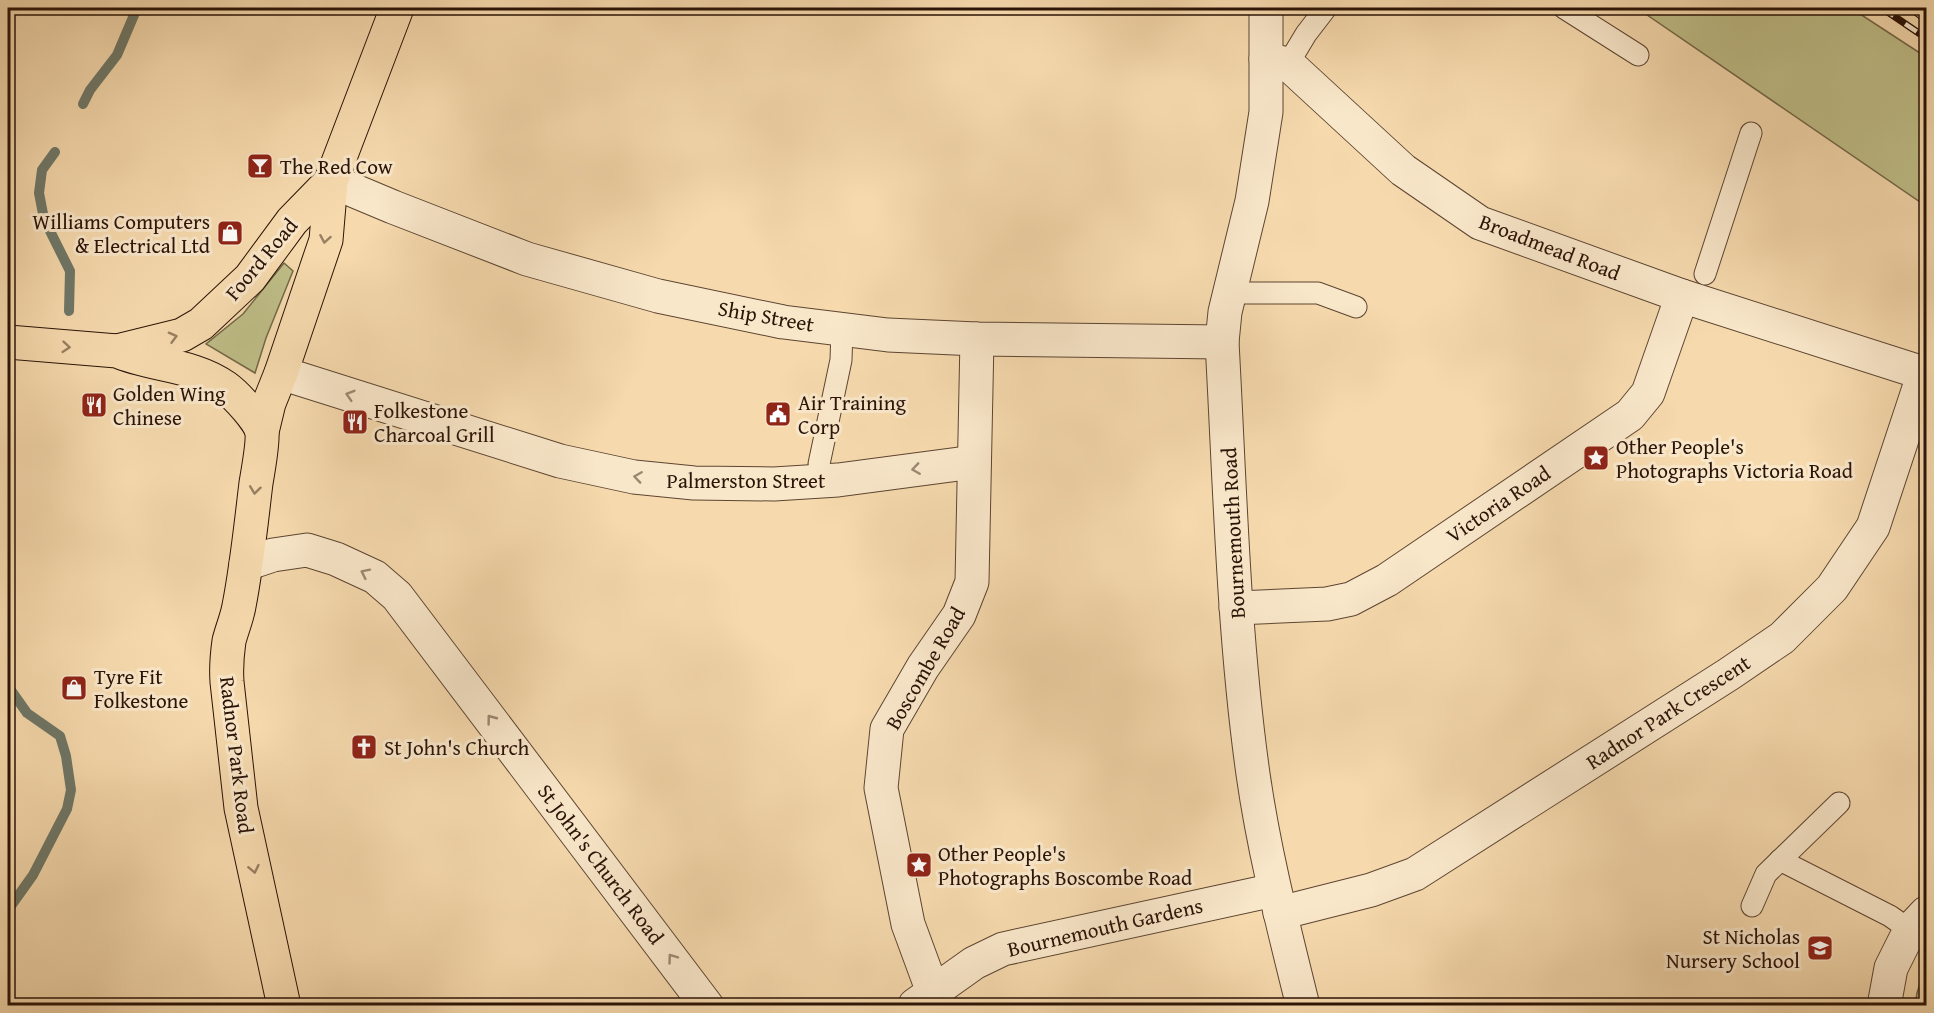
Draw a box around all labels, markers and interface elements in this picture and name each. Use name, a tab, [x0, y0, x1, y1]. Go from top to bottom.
bar icon: The Red Cow	[245, 151, 275, 181]
place label: The Red Cow	[280, 151, 393, 182]
place label: Williams Computers & Electrical Ltd	[32, 206, 211, 261]
street label: Broadmead Road	[1475, 206, 1626, 288]
street label: Foord Road	[217, 210, 305, 307]
shop icon: Williams Computers & Electrical Ltd	[215, 218, 245, 248]
one-way arrow	[320, 234, 332, 243]
street label: Ship Street	[716, 292, 817, 340]
one-way arrow	[168, 332, 178, 344]
one-way arrow	[61, 340, 70, 353]
place label: Golden Wing Chinese	[113, 378, 226, 433]
place label: Air Training Corp	[798, 387, 906, 442]
restaurant icon: Golden Wing Chinese	[79, 390, 109, 420]
one-way arrow	[345, 390, 356, 402]
place label: Folkestone Charcoal Grill	[374, 395, 495, 450]
public building icon: Air Training Corp	[763, 399, 793, 429]
restaurant icon: Folkestone Charcoal Grill	[340, 407, 370, 437]
place label: Other People's Photographs Victoria Road	[1616, 431, 1854, 486]
place icon: Other People's Photographs Victoria Road	[1581, 443, 1611, 473]
street label: Bournemouth Road	[1213, 446, 1253, 619]
street label: Victoria Road	[1440, 457, 1557, 550]
one-way arrow	[912, 463, 921, 475]
street label: Palmerston Street	[667, 465, 826, 496]
one-way arrow	[634, 472, 643, 484]
one-way arrow	[249, 485, 262, 494]
one-way arrow	[360, 568, 371, 580]
street label: Boscombe Road	[877, 600, 973, 735]
street label: Radnor Park Crescent	[1580, 647, 1757, 777]
place label: Tyre Fit Folkestone	[94, 661, 188, 716]
shop icon: Tyre Fit Folkestone	[59, 673, 89, 703]
street label: Radnor Park Road	[212, 675, 262, 836]
one-way arrow	[487, 715, 498, 726]
church icon: St John's Church	[349, 732, 379, 762]
place label: St John's Church	[384, 732, 529, 763]
street label: St John's Church Road	[530, 777, 672, 951]
place label: Other People's Photographs Boscombe Road	[938, 838, 1193, 893]
place icon: Other People's Photographs Boscombe Road	[904, 850, 934, 880]
one-way arrow	[247, 864, 260, 874]
street label: Bournemouth Gardens	[1004, 889, 1206, 965]
place label: St Nicholas Nursery School	[1666, 921, 1800, 976]
school or university icon: St Nicholas Nursery School	[1805, 933, 1835, 963]
one-way arrow	[668, 954, 679, 965]

